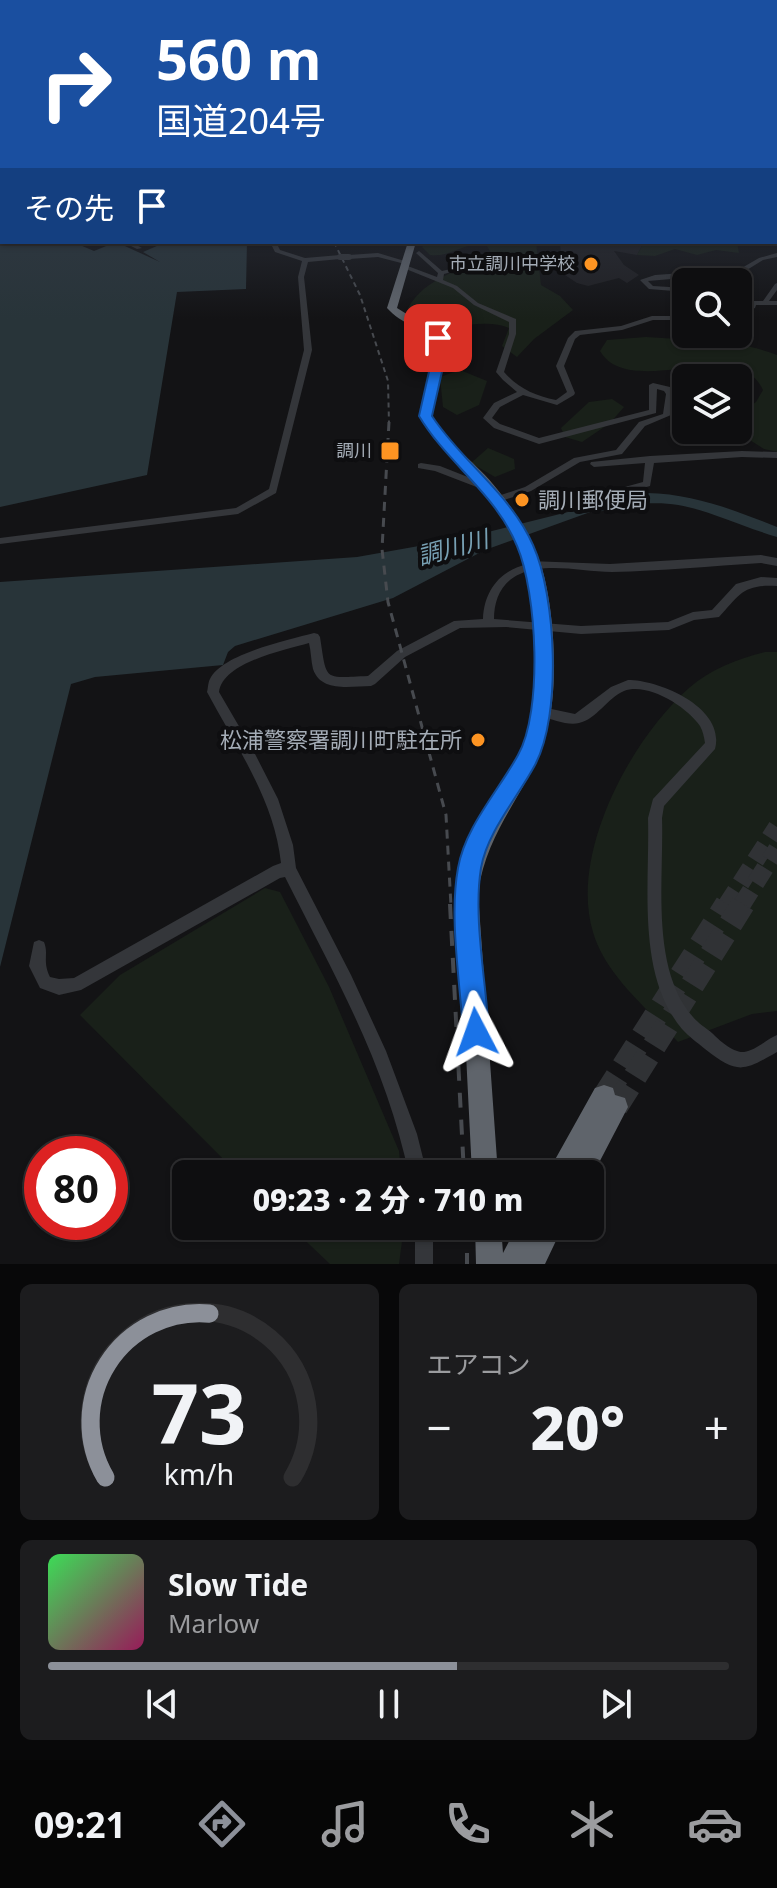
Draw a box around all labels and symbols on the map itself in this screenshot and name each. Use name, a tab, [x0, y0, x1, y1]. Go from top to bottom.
place label: 市立調川中学校	[449, 251, 575, 275]
marker: 市立調川中学校	[582, 255, 600, 273]
pin	[404, 304, 472, 372]
place label: 調川	[336, 438, 372, 462]
marker: 調川	[379, 440, 401, 462]
place label: 調川郵便局	[538, 484, 648, 514]
marker: 調川郵便局	[513, 491, 531, 509]
water label: 調川川	[414, 521, 495, 572]
place label: 松浦警察署調川町駐在所	[220, 724, 462, 754]
marker: 松浦警察署調川町駐在所	[469, 731, 487, 749]
position arrow	[434, 990, 518, 1074]
speed limit sign: 80	[24, 1136, 128, 1240]

